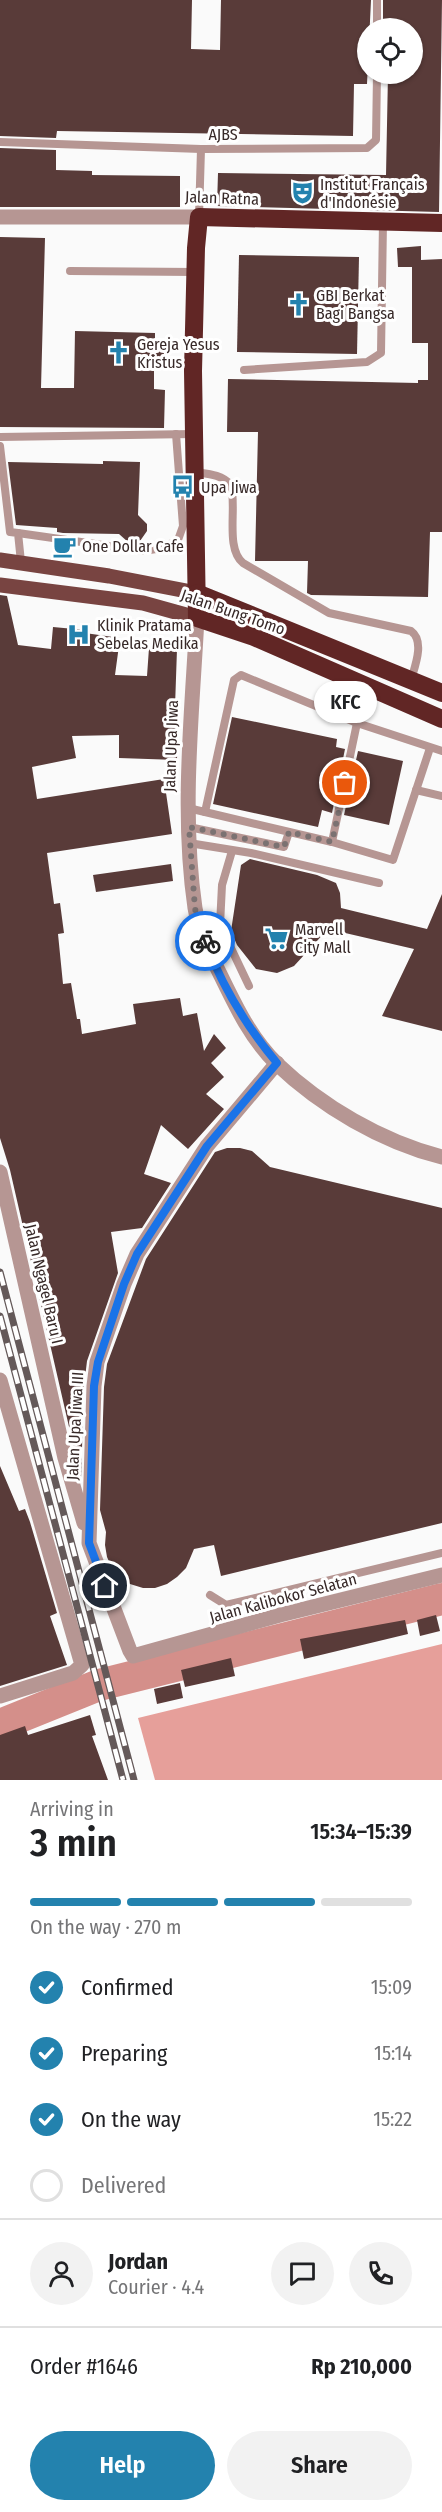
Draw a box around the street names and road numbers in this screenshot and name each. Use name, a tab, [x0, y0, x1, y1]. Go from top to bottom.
street label: AJBS	[208, 125, 238, 144]
street label: Jalan Ratna	[185, 187, 260, 209]
street label: Jalan Bung Tomo	[179, 585, 287, 639]
street label: Jalan Upa Jiwa	[160, 699, 182, 792]
street label: Jalan Ngagel Baru I	[21, 1222, 67, 1346]
street label: Jalan Upa Jiwa III	[63, 1371, 87, 1481]
street label: Jalan Kalibokor Selatan	[207, 1569, 359, 1627]

